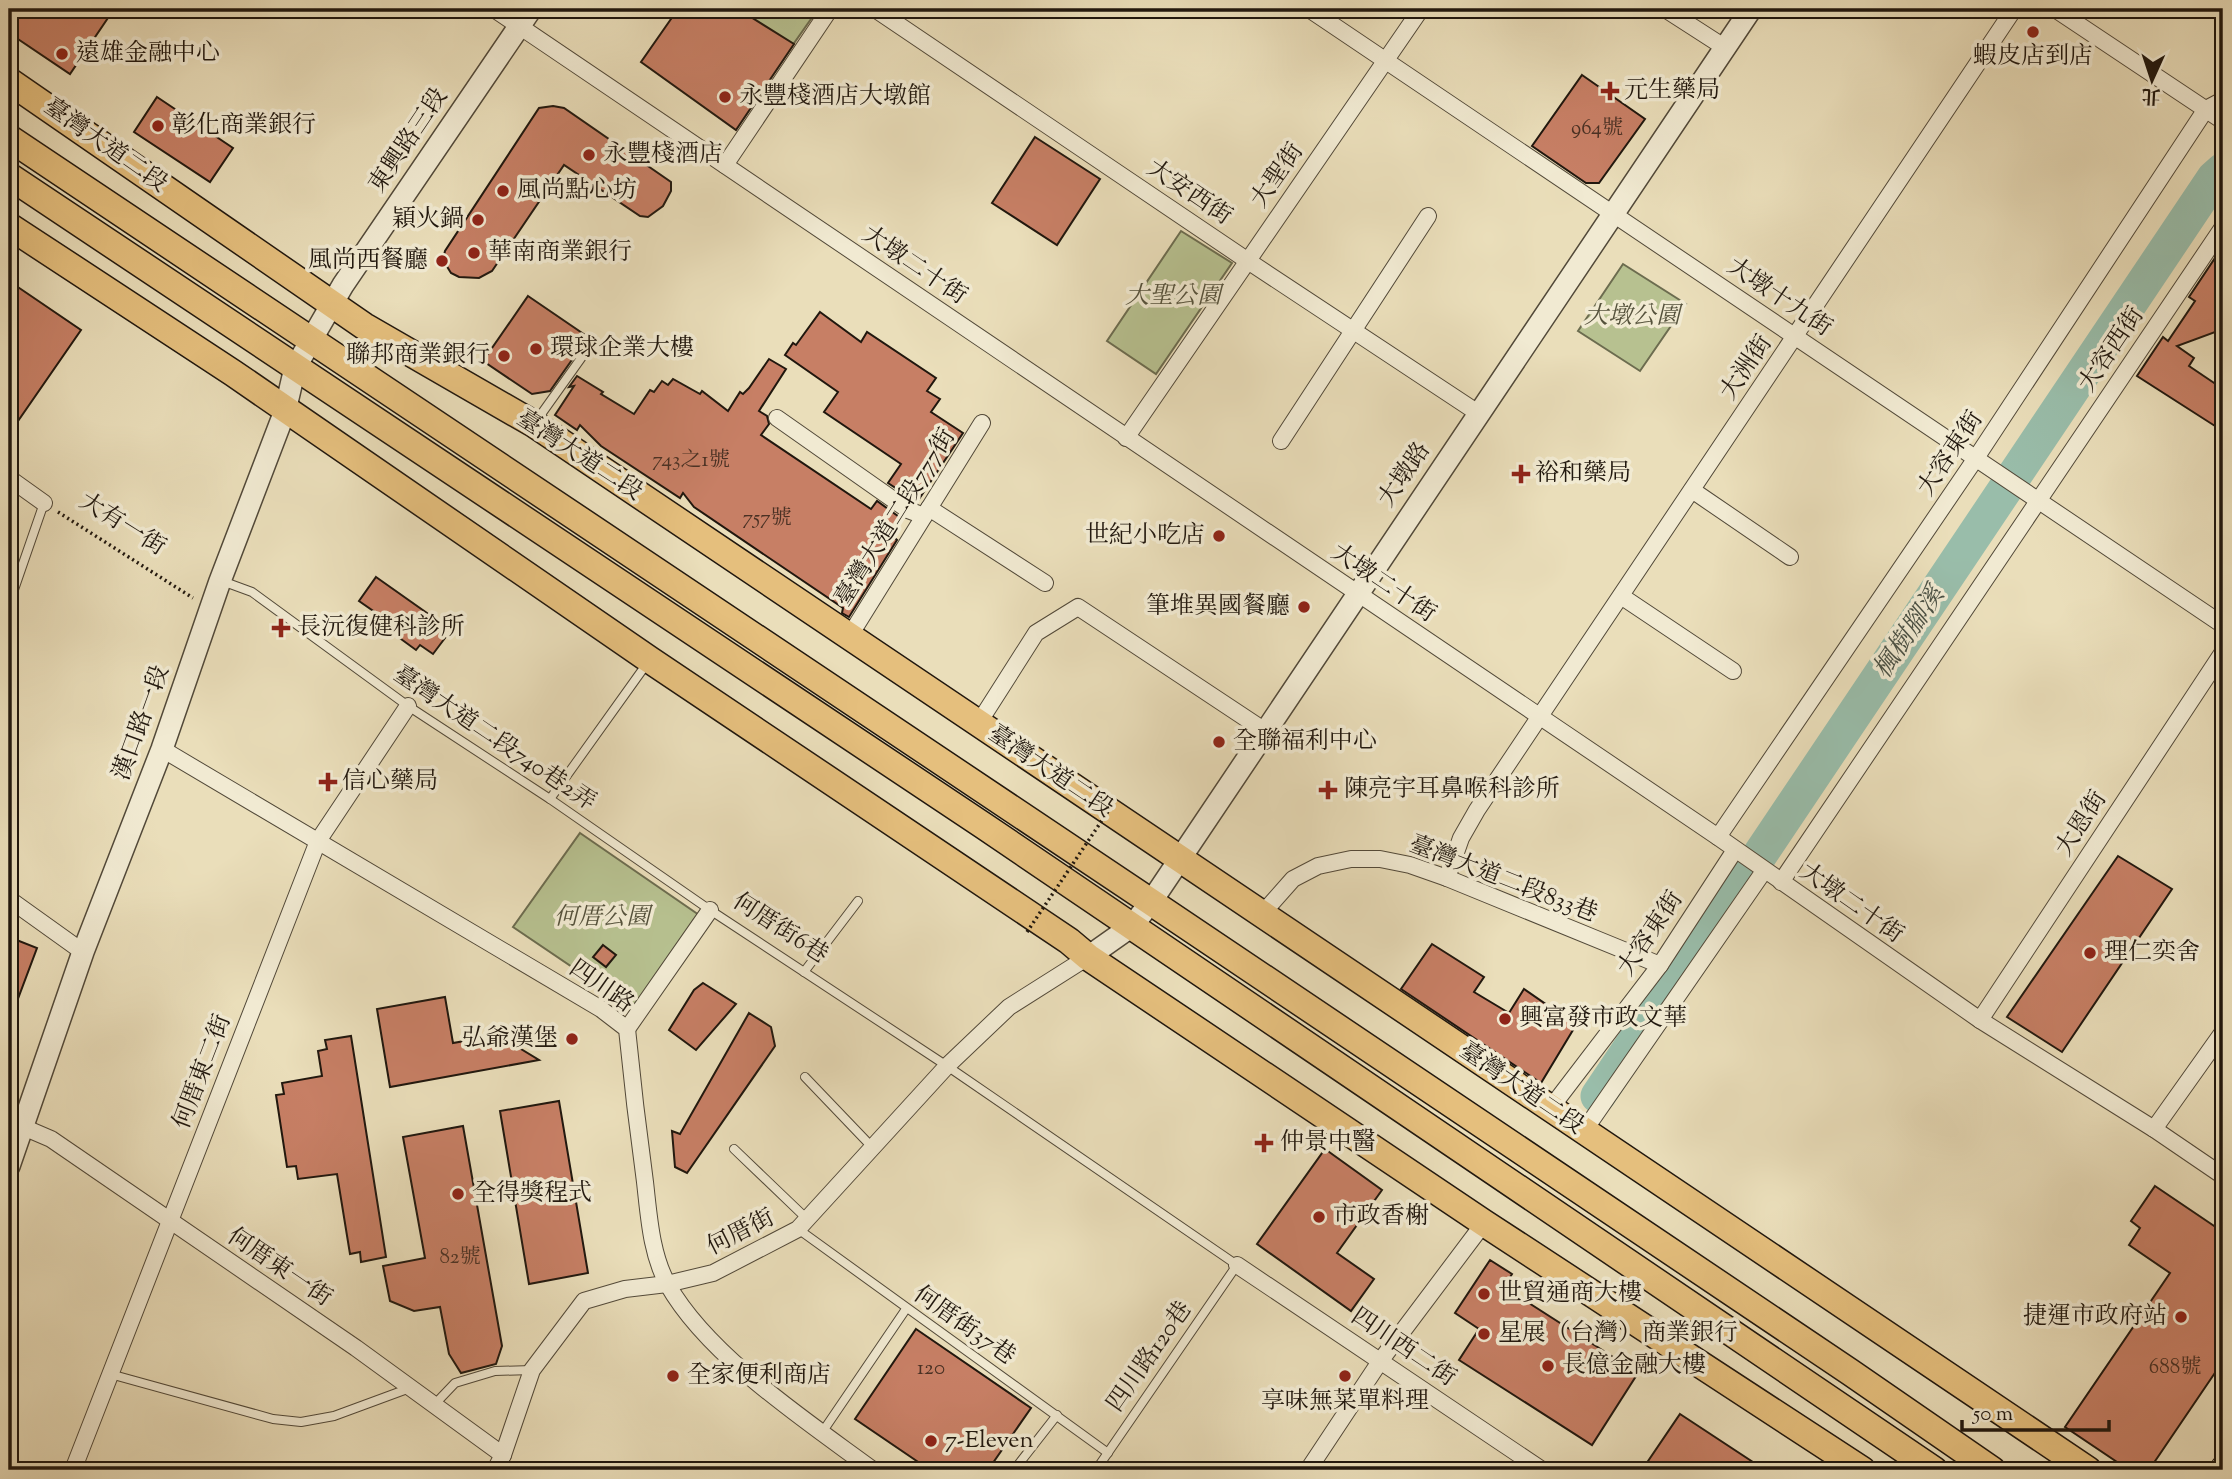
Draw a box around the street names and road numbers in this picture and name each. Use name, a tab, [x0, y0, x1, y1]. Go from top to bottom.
street label: 東興路三段	[361, 82, 457, 200]
street label: 臺灣大道二段	[36, 91, 174, 201]
street label: 大聖街	[1243, 137, 1313, 215]
street label: 大安西街	[1140, 152, 1238, 234]
street label: 大墩二十街	[855, 218, 973, 314]
street label: 大墩十九街	[1720, 250, 1838, 346]
street label: 大容西街	[2071, 301, 2153, 399]
street label: 大洲街	[1713, 329, 1781, 407]
street label: 臺灣大道二段	[509, 403, 649, 509]
street label: 大容東街	[1910, 405, 1992, 503]
street label: 臺灣大道二段777街	[828, 422, 964, 614]
street label: 大墩路	[1371, 436, 1439, 514]
street label: 大有一街	[72, 485, 172, 565]
street label: 大墩二十街	[1324, 536, 1442, 632]
street label: 臺灣大道二段740巷2弄	[386, 658, 602, 820]
street label: 漢口路一段	[106, 661, 178, 785]
street label: 臺灣大道二段	[981, 718, 1119, 826]
street label: 大恩街	[2048, 785, 2116, 863]
street label: 臺灣大道二段833巷	[1404, 828, 1602, 932]
street label: 大墩二十街	[1792, 856, 1910, 952]
street label: 何厝街6巷	[725, 885, 835, 973]
street label: 大容東街	[1610, 885, 1692, 983]
street label: 四川路	[562, 952, 640, 1022]
street label: 何厝東二街	[166, 1010, 240, 1134]
street label: 臺灣大道二段	[1452, 1035, 1590, 1143]
street label: 何厝街	[701, 1202, 781, 1264]
street label: 何厝東一街	[220, 1220, 338, 1316]
street label: 何厝街37巷	[906, 1278, 1022, 1374]
street label: 四川路120巷	[1099, 1295, 1201, 1419]
street label: 四川西二街	[1344, 1300, 1462, 1396]

